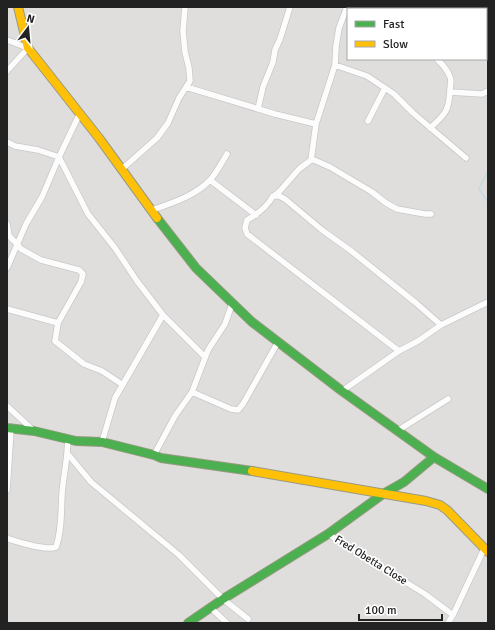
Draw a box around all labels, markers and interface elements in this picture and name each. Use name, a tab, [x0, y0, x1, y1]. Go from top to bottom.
north arrow	[8, 8, 48, 48]
legend	[347, 8, 487, 60]
text: N	[25, 12, 36, 26]
text: Fast	[383, 17, 404, 32]
text: Slow	[383, 37, 408, 52]
street label: Fred Obetta Close	[332, 532, 410, 588]
scale bar	[359, 596, 442, 622]
text: 100 m	[365, 603, 397, 618]

